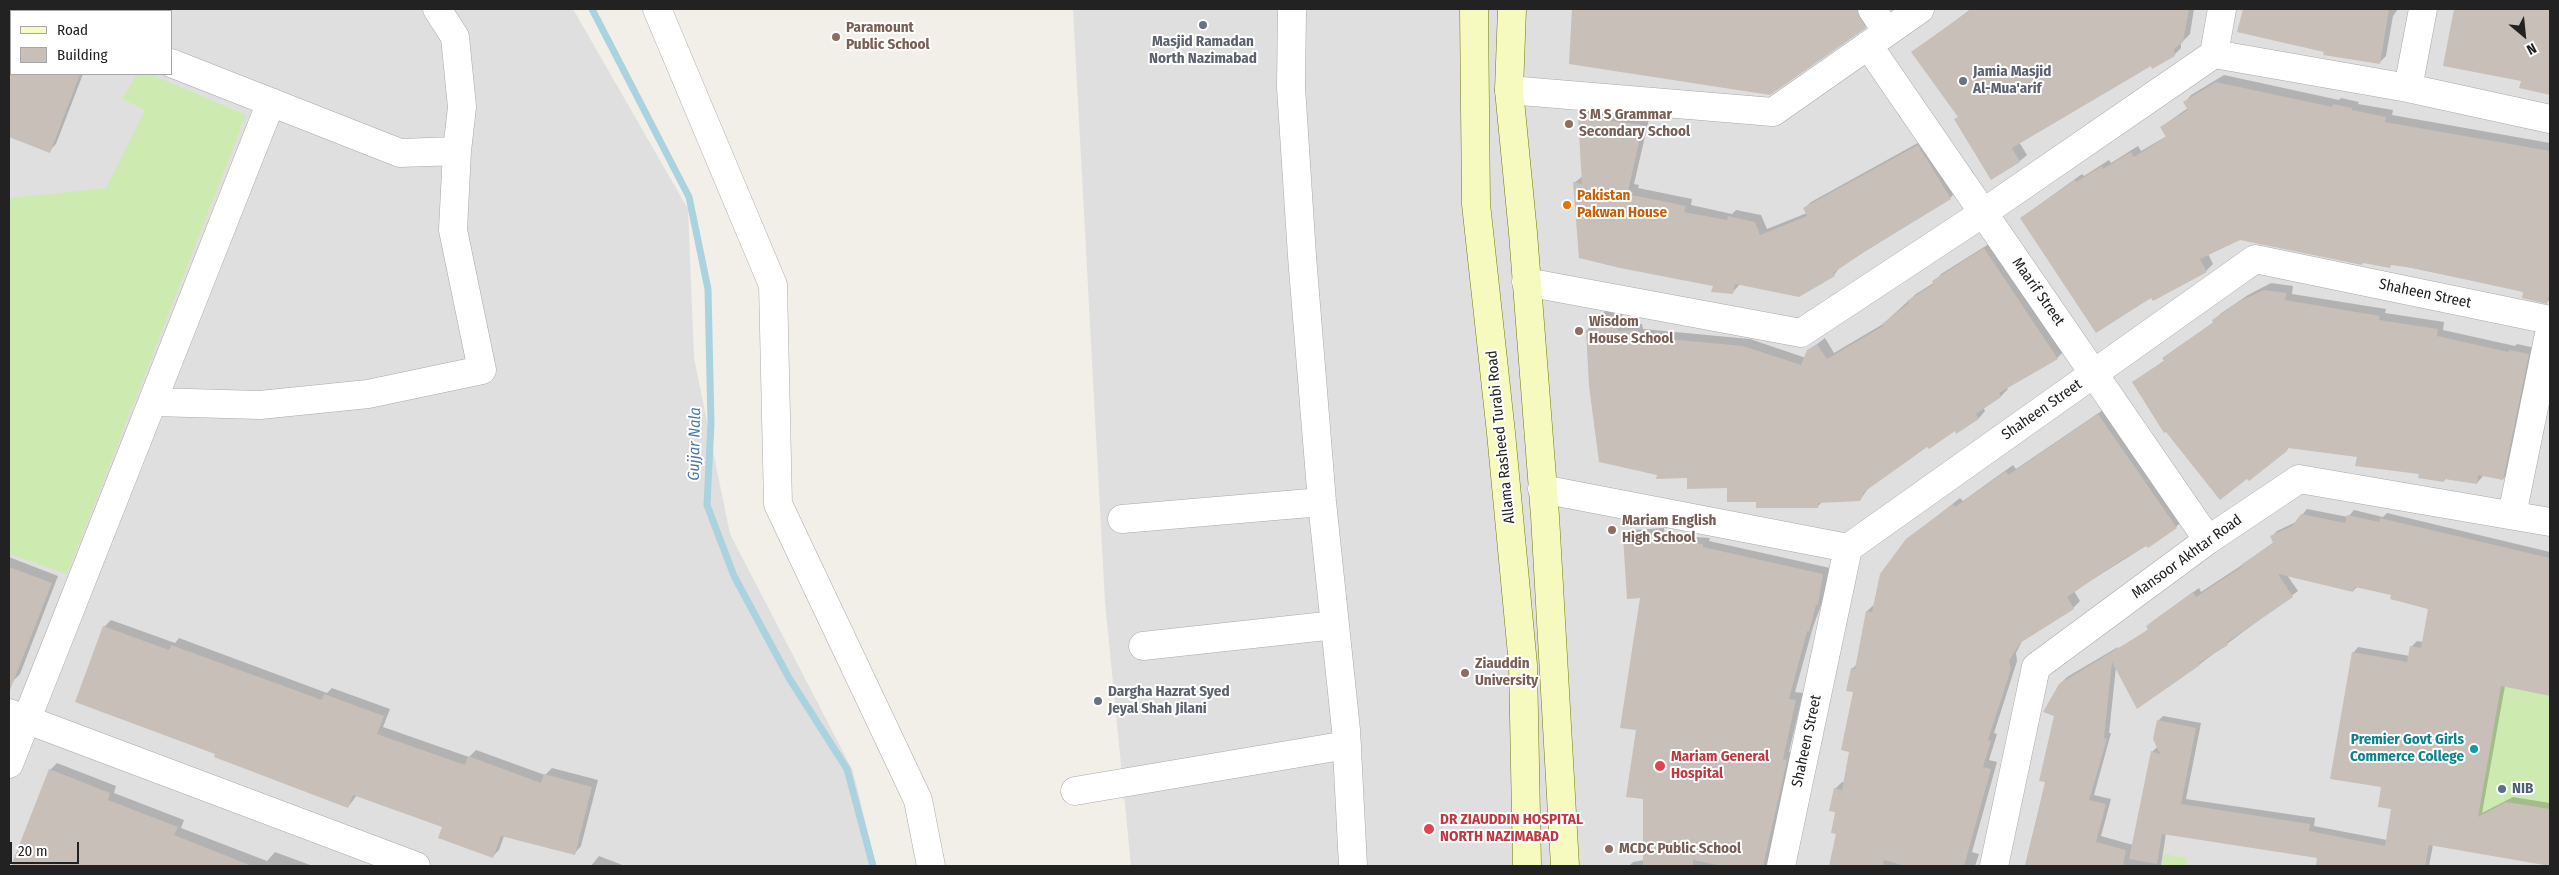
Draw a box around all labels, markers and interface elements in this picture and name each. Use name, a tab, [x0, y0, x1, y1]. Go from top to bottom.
legend	[10, 10, 172, 75]
north arrow	[2499, 10, 2549, 60]
place label: Paramount Public School	[846, 19, 930, 54]
marker: Masjid Ramadan North Nazimabad	[1197, 19, 1209, 31]
text: Road	[57, 21, 88, 39]
marker: Paramount Public School	[830, 31, 842, 43]
place label: Masjid Ramadan North Nazimabad	[1149, 33, 1257, 68]
text: N	[2524, 39, 2539, 58]
text: Building	[57, 46, 108, 64]
place label: Jamia Masjid Al-Mua'arif	[1973, 63, 2051, 98]
marker: Jamia Masjid Al-Mua'arif	[1957, 75, 1969, 87]
place label: S M S Grammar Secondary School	[1579, 106, 1690, 141]
marker: S M S Grammar Secondary School	[1563, 118, 1575, 130]
place label: Pakistan Pakwan House	[1577, 187, 1667, 222]
marker: Pakistan Pakwan House	[1561, 199, 1573, 211]
street label: Maarif Street	[2008, 254, 2068, 330]
street label: Shaheen Street	[2377, 275, 2473, 313]
place label: Wisdom House School	[1589, 313, 1673, 348]
marker: Wisdom House School	[1573, 325, 1585, 337]
street label: Allama Rasheed Turabi Road	[1483, 349, 1519, 525]
street label: Shaheen Street	[1998, 376, 2086, 444]
water label: Gujjar Nala	[685, 407, 705, 481]
street label: Mansoor Akhtar Road	[2128, 511, 2246, 603]
place label: Mariam English High School	[1622, 512, 1716, 547]
marker: Mariam English High School	[1606, 524, 1618, 536]
place label: Ziauddin University	[1475, 655, 1538, 690]
marker: Ziauddin University	[1459, 667, 1471, 679]
place label: Dargha Hazrat Syed Jeyal Shah Jilani	[1108, 683, 1230, 718]
street label: Shaheen Street	[1788, 693, 1826, 789]
marker: Dargha Hazrat Syed Jeyal Shah Jilani	[1092, 695, 1104, 707]
place label: Premier Govt Girls Commerce College	[2350, 731, 2464, 766]
marker: Premier Govt Girls Commerce College	[2468, 743, 2480, 755]
place label: Mariam General Hospital	[1671, 748, 1769, 783]
marker: Mariam General Hospital	[1653, 759, 1667, 773]
place label: NIB	[2512, 780, 2533, 798]
marker: NIB	[2496, 783, 2508, 795]
place label: DR ZIAUDDIN HOSPITAL NORTH NAZIMABAD	[1440, 811, 1583, 846]
marker: DR ZIAUDDIN HOSPITAL NORTH NAZIMABAD	[1422, 822, 1436, 836]
scale bar	[12, 832, 81, 864]
place label: MCDC Public School	[1619, 840, 1741, 858]
text: 20 m	[18, 842, 48, 860]
marker: MCDC Public School	[1603, 843, 1615, 855]

